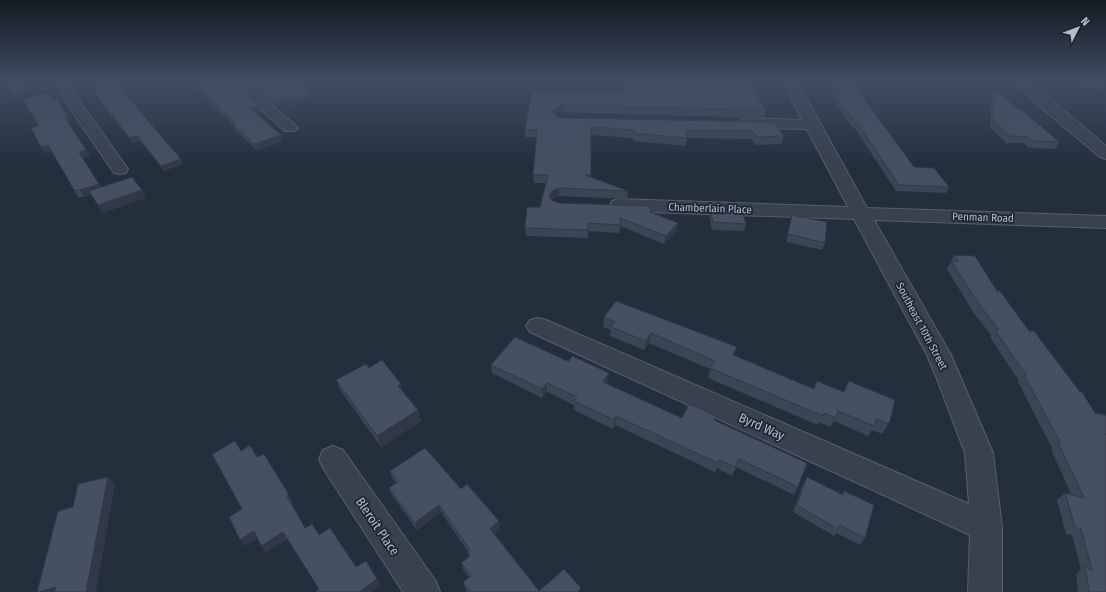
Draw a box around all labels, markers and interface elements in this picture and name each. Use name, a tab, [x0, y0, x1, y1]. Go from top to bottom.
north arrow	[1058, 8, 1098, 48]
text: N	[1078, 15, 1092, 28]
street label: Chamberlain Place	[668, 201, 752, 216]
street label: Penman Road	[952, 210, 1014, 225]
street label: Southeast 10th Street	[893, 280, 950, 372]
street label: Byrd Way	[737, 410, 787, 443]
street label: Bleroit Place	[353, 494, 402, 558]

